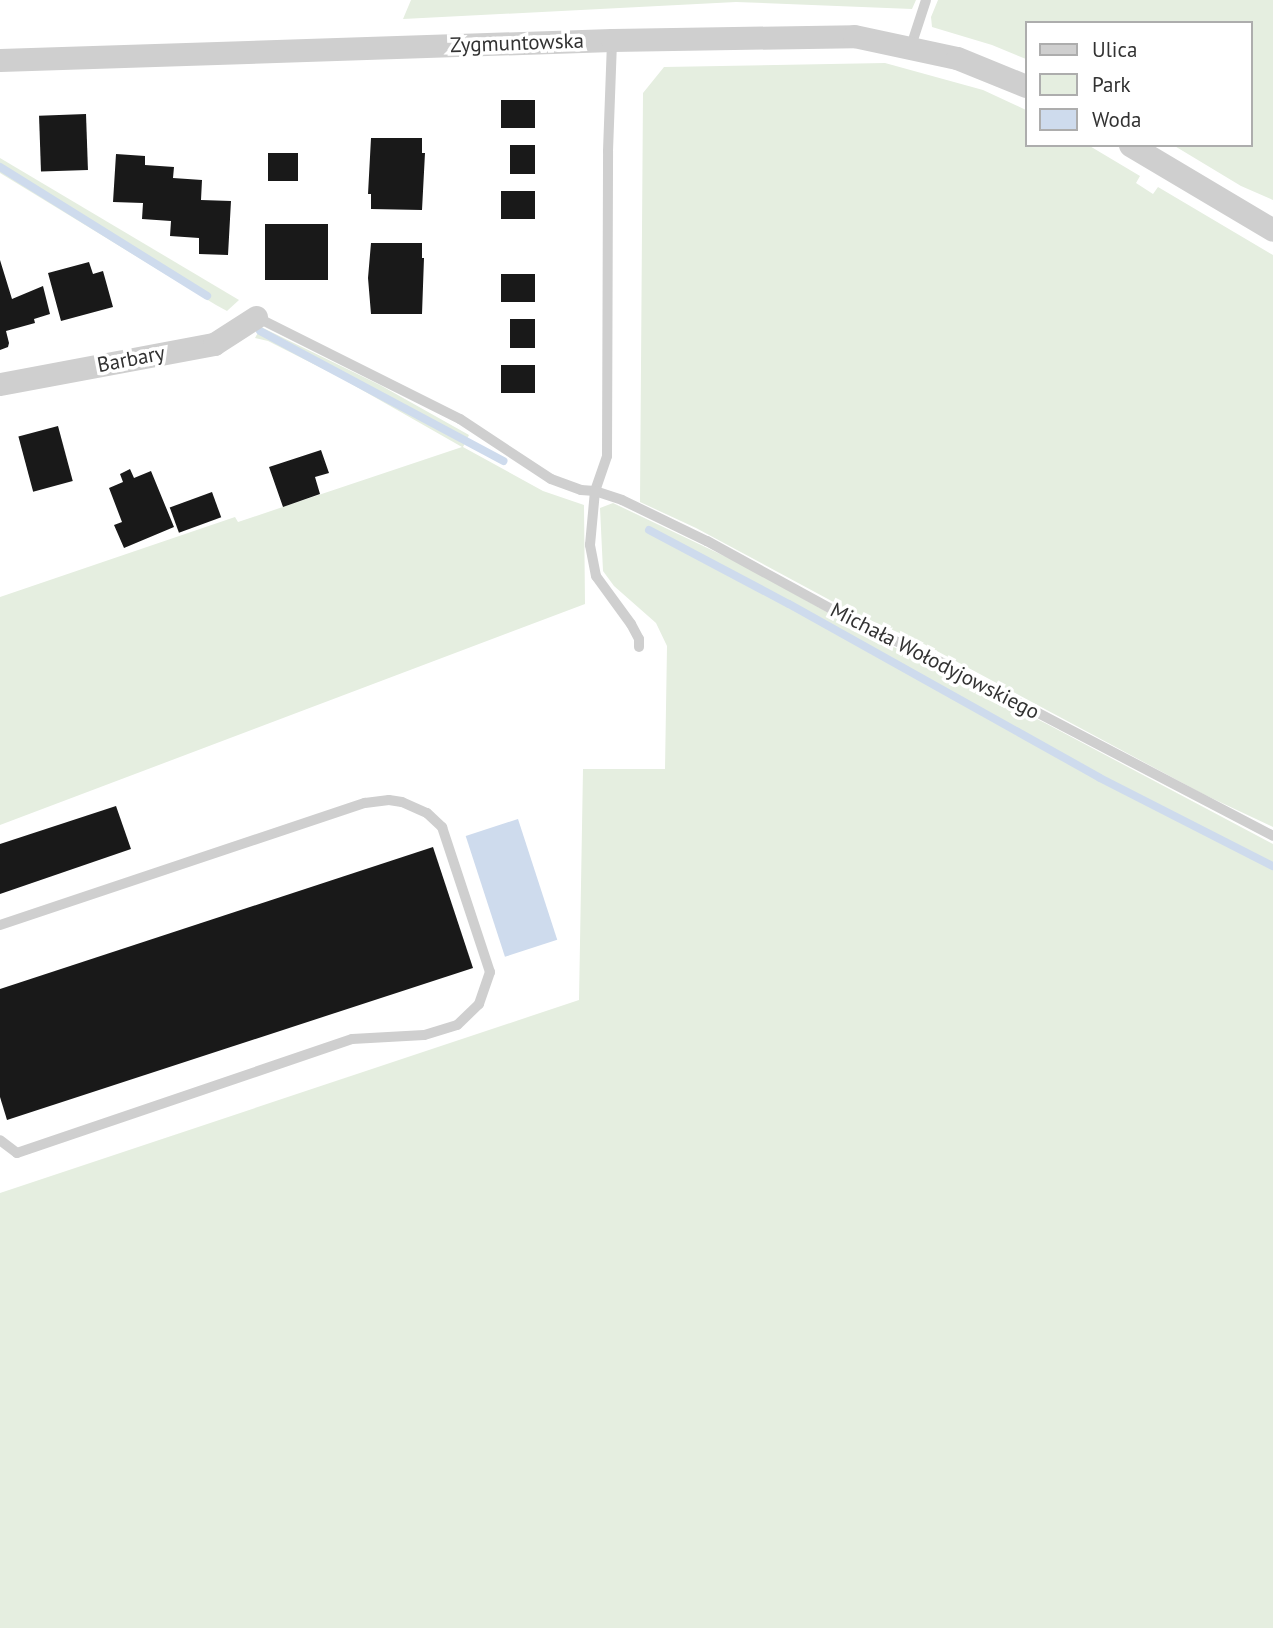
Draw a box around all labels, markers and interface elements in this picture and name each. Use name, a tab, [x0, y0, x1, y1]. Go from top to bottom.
legend	[1024, 21, 1252, 147]
street label: Zygmuntowska	[450, 28, 584, 58]
text: Ulica	[1092, 36, 1137, 63]
text: Park	[1092, 71, 1131, 98]
text: Woda	[1092, 106, 1141, 133]
street label: Barbary	[95, 340, 167, 378]
street label: Michała Wołodyjowskiego	[826, 597, 1044, 725]

